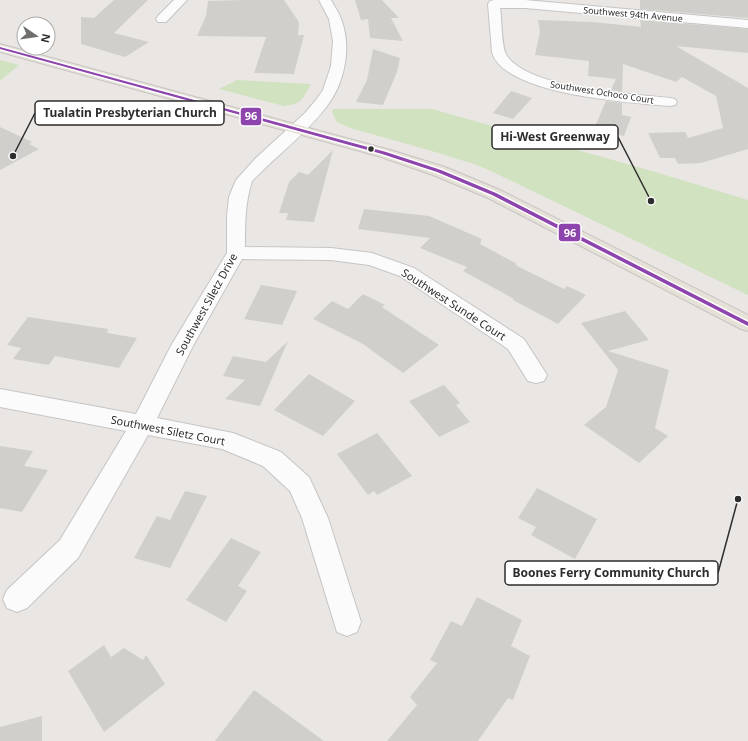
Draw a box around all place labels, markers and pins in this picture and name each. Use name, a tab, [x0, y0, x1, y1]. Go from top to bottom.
callout: Tualatin Presbyterian Church	[35, 101, 224, 125]
callout: Hi-West Greenway	[492, 125, 618, 149]
unlabelled marker	[366, 144, 376, 154]
callout: Boones Ferry Community Church	[505, 561, 718, 585]

